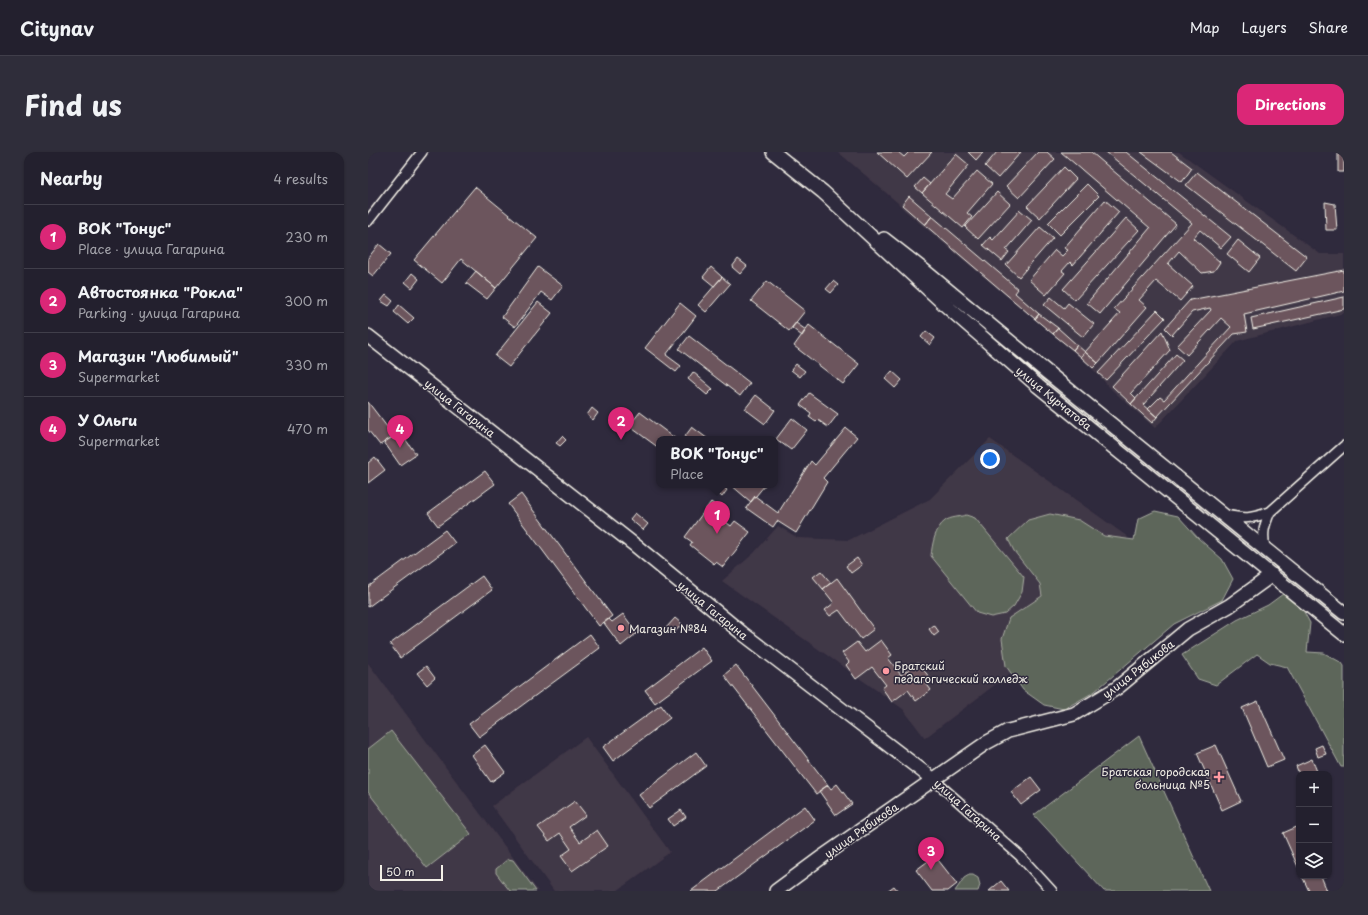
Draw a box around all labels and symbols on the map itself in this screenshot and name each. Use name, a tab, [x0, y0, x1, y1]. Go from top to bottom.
street label: улица Курчатова	[1012, 362, 1096, 434]
street label: улица Гагарина	[421, 375, 499, 441]
pin: 2	[608, 407, 634, 440]
pin: 4	[387, 415, 413, 448]
your location	[980, 449, 1000, 469]
pin: 1	[704, 501, 730, 534]
street label: улица Гагарина	[674, 576, 752, 644]
place label: Магазин №84	[629, 620, 707, 637]
marker: Магазин №84	[616, 623, 626, 633]
street label: улица Рябикова	[1098, 635, 1178, 703]
place label: Братский педагогический колледж	[894, 657, 1028, 687]
marker: Братский педагогический колледж	[881, 666, 891, 676]
place label: Братская городская больница №5	[1101, 763, 1210, 793]
marker: Братская городская больница №5	[1213, 771, 1225, 783]
street label: улица Гагарина	[930, 775, 1006, 845]
street label: улица Рябикова	[820, 798, 902, 862]
pin: 3	[918, 837, 944, 870]
scale bar	[380, 863, 443, 882]

